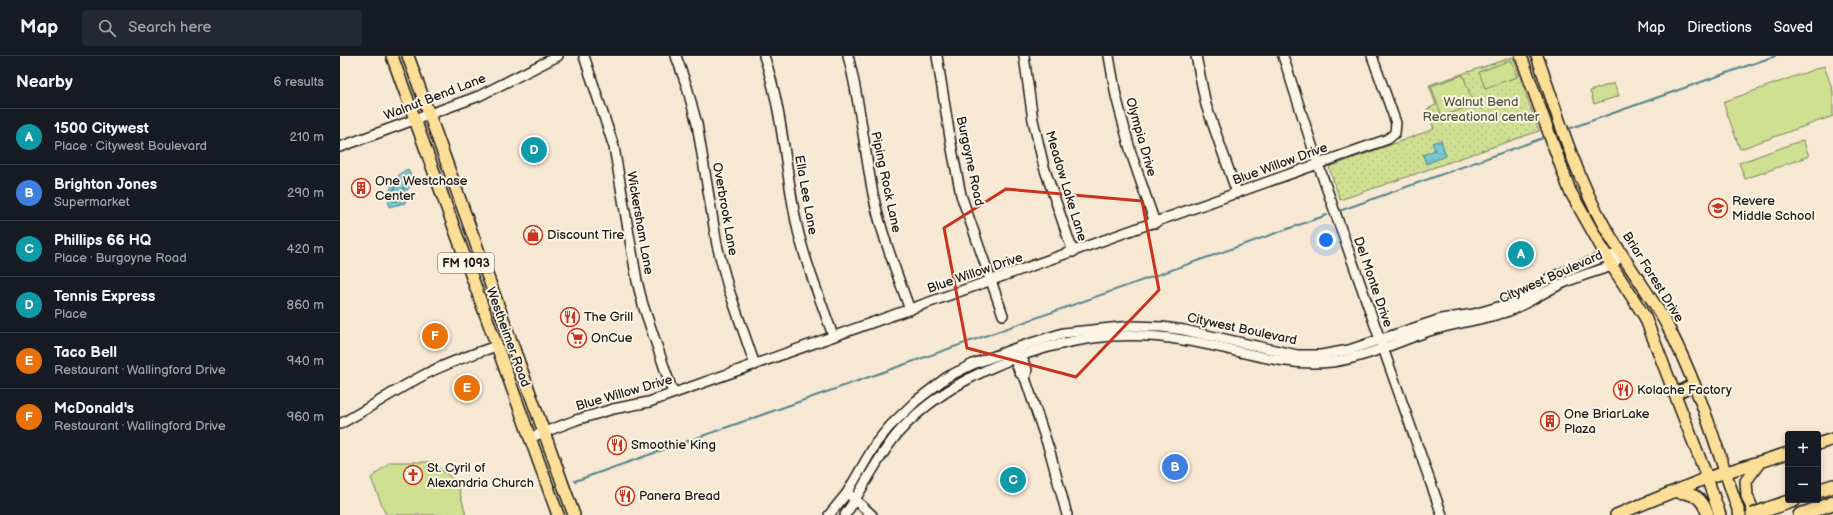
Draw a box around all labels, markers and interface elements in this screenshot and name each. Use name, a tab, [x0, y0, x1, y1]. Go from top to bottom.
search box	[82, 10, 362, 46]
text: Map	[20, 16, 58, 39]
icon: search	[96, 17, 118, 39]
text: Search here	[128, 18, 211, 37]
text: Map	[1637, 19, 1665, 36]
text: Directions	[1687, 19, 1752, 36]
text: Saved	[1774, 19, 1813, 36]
street label: Walnut Bend Lane	[382, 70, 488, 124]
text: Nearby	[16, 72, 73, 92]
text: 6 results	[274, 74, 324, 90]
park label: Walnut Bend Recreational center	[1423, 94, 1540, 125]
street label: Olympia Drive	[1122, 96, 1160, 179]
street label: Burgoyne Road	[953, 115, 987, 207]
text: 1500 Citywest	[54, 119, 149, 138]
text: A	[25, 129, 33, 145]
text: 210 m	[290, 129, 324, 145]
street label: Meadow Lake Lane	[1042, 129, 1090, 243]
street label: Piping Rock Lane	[867, 130, 905, 234]
pin: D	[521, 135, 547, 165]
text: Place · Citywest Boulevard	[54, 138, 207, 154]
street label: Blue Willow Drive	[1230, 139, 1330, 189]
street label: Ella Lee Lane	[791, 154, 821, 236]
street label: Overbrook Lane	[709, 161, 741, 257]
street label: Wickersham Lane	[623, 170, 657, 276]
place label: One Westchase Center	[375, 173, 468, 204]
text: Brighton Jones	[54, 175, 157, 194]
building icon: One Westchase Center	[350, 177, 372, 199]
text: B	[24, 185, 34, 201]
text: 290 m	[287, 185, 324, 201]
place label: Revere Middle School	[1732, 193, 1815, 224]
text: Supermarket	[54, 194, 130, 210]
school or university icon: Revere Middle School	[1707, 197, 1729, 219]
shop icon: Discount Tire	[522, 224, 544, 246]
place label: Discount Tire	[547, 227, 625, 243]
street label: Briar Forest Drive	[1619, 229, 1687, 325]
your location	[1316, 230, 1336, 250]
text: Phillips 66 HQ	[54, 231, 151, 250]
street label: Del Monte Drive	[1350, 235, 1396, 330]
pin: A	[1508, 239, 1534, 269]
text: C	[24, 241, 34, 257]
text: 420 m	[286, 241, 324, 257]
street label: Citywest Boulevard	[1497, 247, 1605, 307]
street label: Blue Willow Drive	[925, 249, 1025, 297]
text: Place · Burgoyne Road	[54, 250, 187, 266]
road number: FM 1093	[438, 253, 494, 273]
street label: Westheimer Road	[482, 285, 534, 389]
text: Tennis Express	[54, 287, 155, 306]
text: D	[24, 297, 34, 313]
text: 860 m	[287, 297, 324, 313]
text: Place	[54, 306, 87, 322]
restaurant icon: The Grill	[559, 306, 581, 328]
place label: The Grill	[584, 309, 633, 325]
street label: Citywest Boulevard	[1186, 310, 1298, 348]
pin: F	[422, 321, 448, 351]
supermarket icon: OnCue	[566, 327, 588, 349]
place label: OnCue	[591, 330, 633, 346]
text: Taco Bell	[54, 343, 117, 362]
text: E	[25, 353, 33, 369]
text: 940 m	[287, 353, 324, 369]
text: Restaurant · Wallingford Drive	[54, 362, 226, 378]
street label: Blue Willow Drive	[574, 371, 674, 414]
pin: E	[454, 373, 480, 403]
restaurant icon: Kolache Factory	[1612, 379, 1634, 401]
place label: Kolache Factory	[1637, 382, 1732, 398]
text: McDonald's	[54, 399, 134, 418]
place label: One BriarLake Plaza	[1564, 406, 1650, 437]
text: F	[25, 409, 33, 425]
text: 960 m	[287, 409, 324, 425]
building icon: One BriarLake Plaza	[1539, 410, 1561, 432]
text: Restaurant · Wallingford Drive	[54, 418, 226, 434]
map controls	[1785, 431, 1821, 503]
button: +	[1785, 431, 1821, 467]
restaurant icon: Smoothie King	[606, 434, 628, 456]
place label: Smoothie King	[631, 437, 716, 453]
pin: B	[1162, 452, 1188, 482]
place label: St. Cyril of Alexandria Church	[427, 460, 534, 491]
church icon: St. Cyril of Alexandria Church	[402, 464, 424, 486]
pin: C	[1000, 465, 1026, 495]
button: −	[1785, 467, 1821, 503]
restaurant icon: Panera Bread	[614, 485, 636, 507]
place label: Panera Bread	[639, 488, 720, 504]

